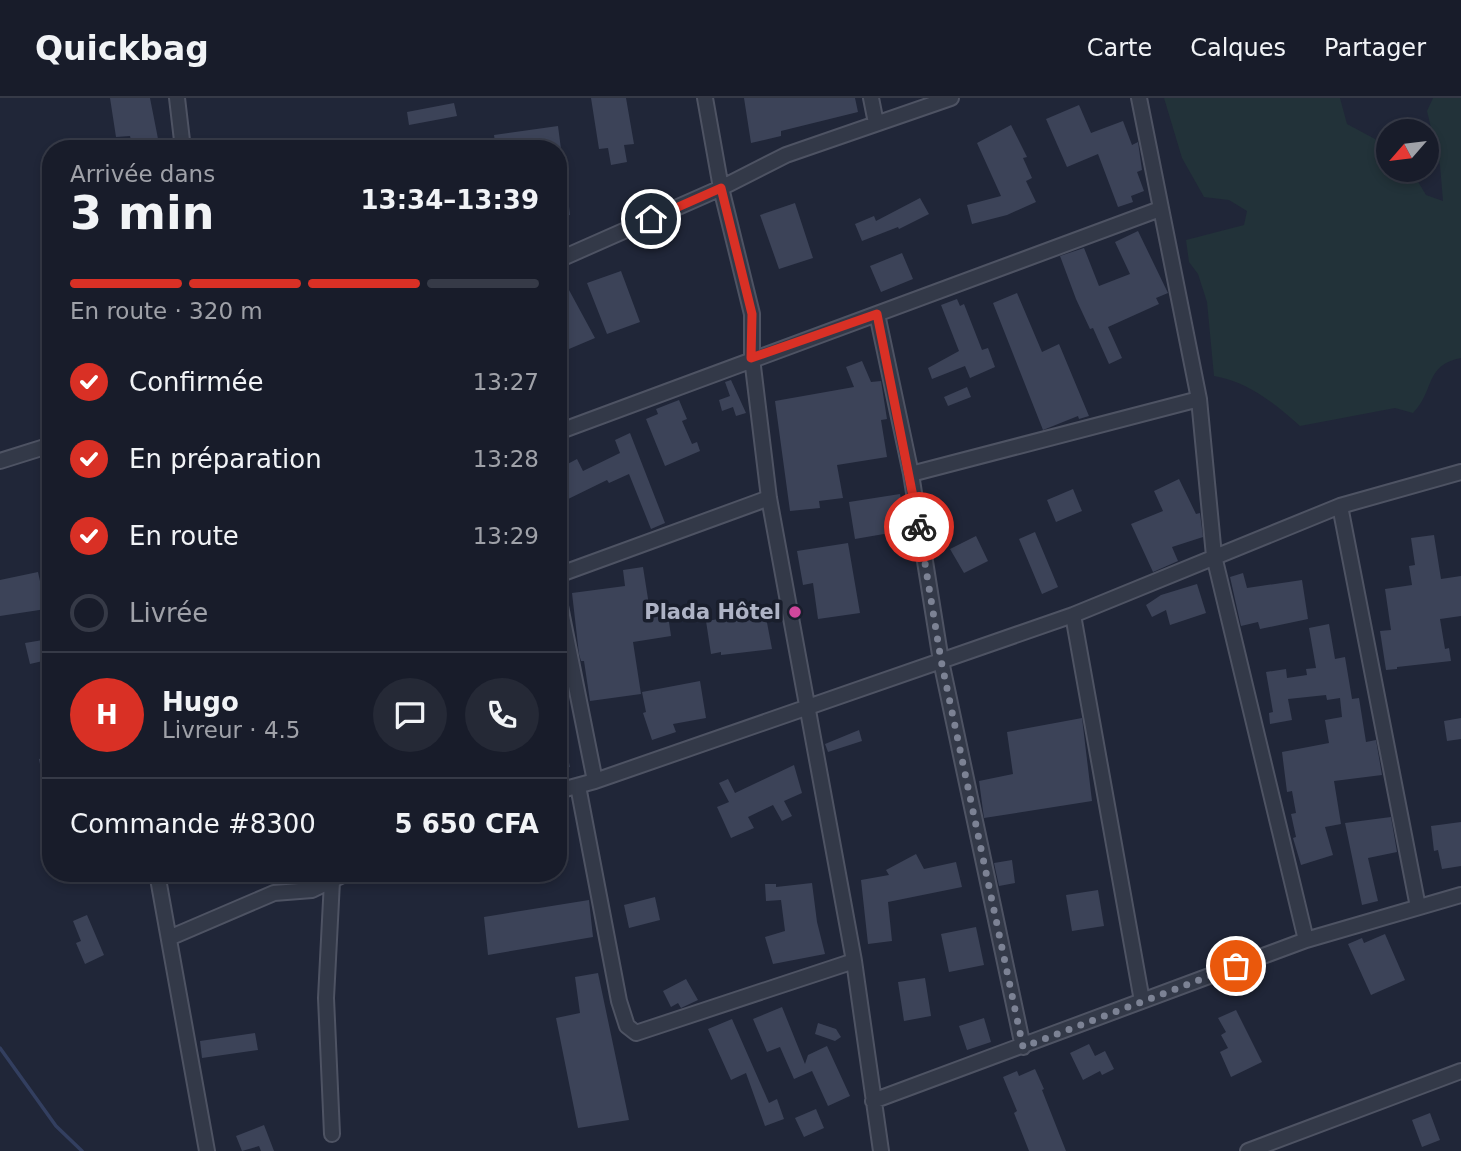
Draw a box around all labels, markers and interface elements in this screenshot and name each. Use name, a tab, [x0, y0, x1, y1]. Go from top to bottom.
text: Quickbag	[35, 29, 209, 68]
text: Carte	[1087, 34, 1152, 62]
text: Calques	[1190, 34, 1286, 62]
text: Partager	[1324, 34, 1426, 62]
north arrow	[1376, 119, 1438, 182]
map controls	[1376, 119, 1439, 182]
text: Arrivée dans	[70, 161, 215, 187]
text: 13:34–13:39	[360, 185, 539, 215]
text: 3 min	[70, 186, 214, 240]
pin	[621, 189, 681, 249]
icon: home	[632, 200, 670, 238]
text: En route · 320 m	[70, 298, 263, 324]
icon: check	[70, 363, 108, 401]
text: Confirmée	[129, 367, 263, 397]
text: 13:27	[473, 369, 539, 395]
icon: check	[70, 440, 108, 478]
text: En préparation	[129, 444, 322, 474]
text: 13:28	[473, 446, 539, 472]
courier	[884, 492, 954, 562]
icon: bike	[900, 508, 938, 546]
icon: check	[70, 517, 108, 555]
text: En route	[129, 521, 239, 551]
text: 13:29	[473, 523, 539, 549]
text: Livrée	[129, 598, 208, 628]
place label: Plada Hôtel	[644, 600, 781, 624]
marker: Plada Hôtel	[787, 604, 803, 620]
button: chat	[373, 678, 447, 752]
button: phone	[465, 678, 539, 752]
text: Hugo	[162, 687, 239, 717]
text: H	[96, 700, 118, 730]
text: Livreur · 4.5	[162, 717, 300, 743]
text: Commande #8300	[70, 809, 316, 839]
text: 5 650 CFA	[395, 809, 539, 839]
pin	[1206, 936, 1266, 996]
icon: bag	[1217, 947, 1255, 985]

